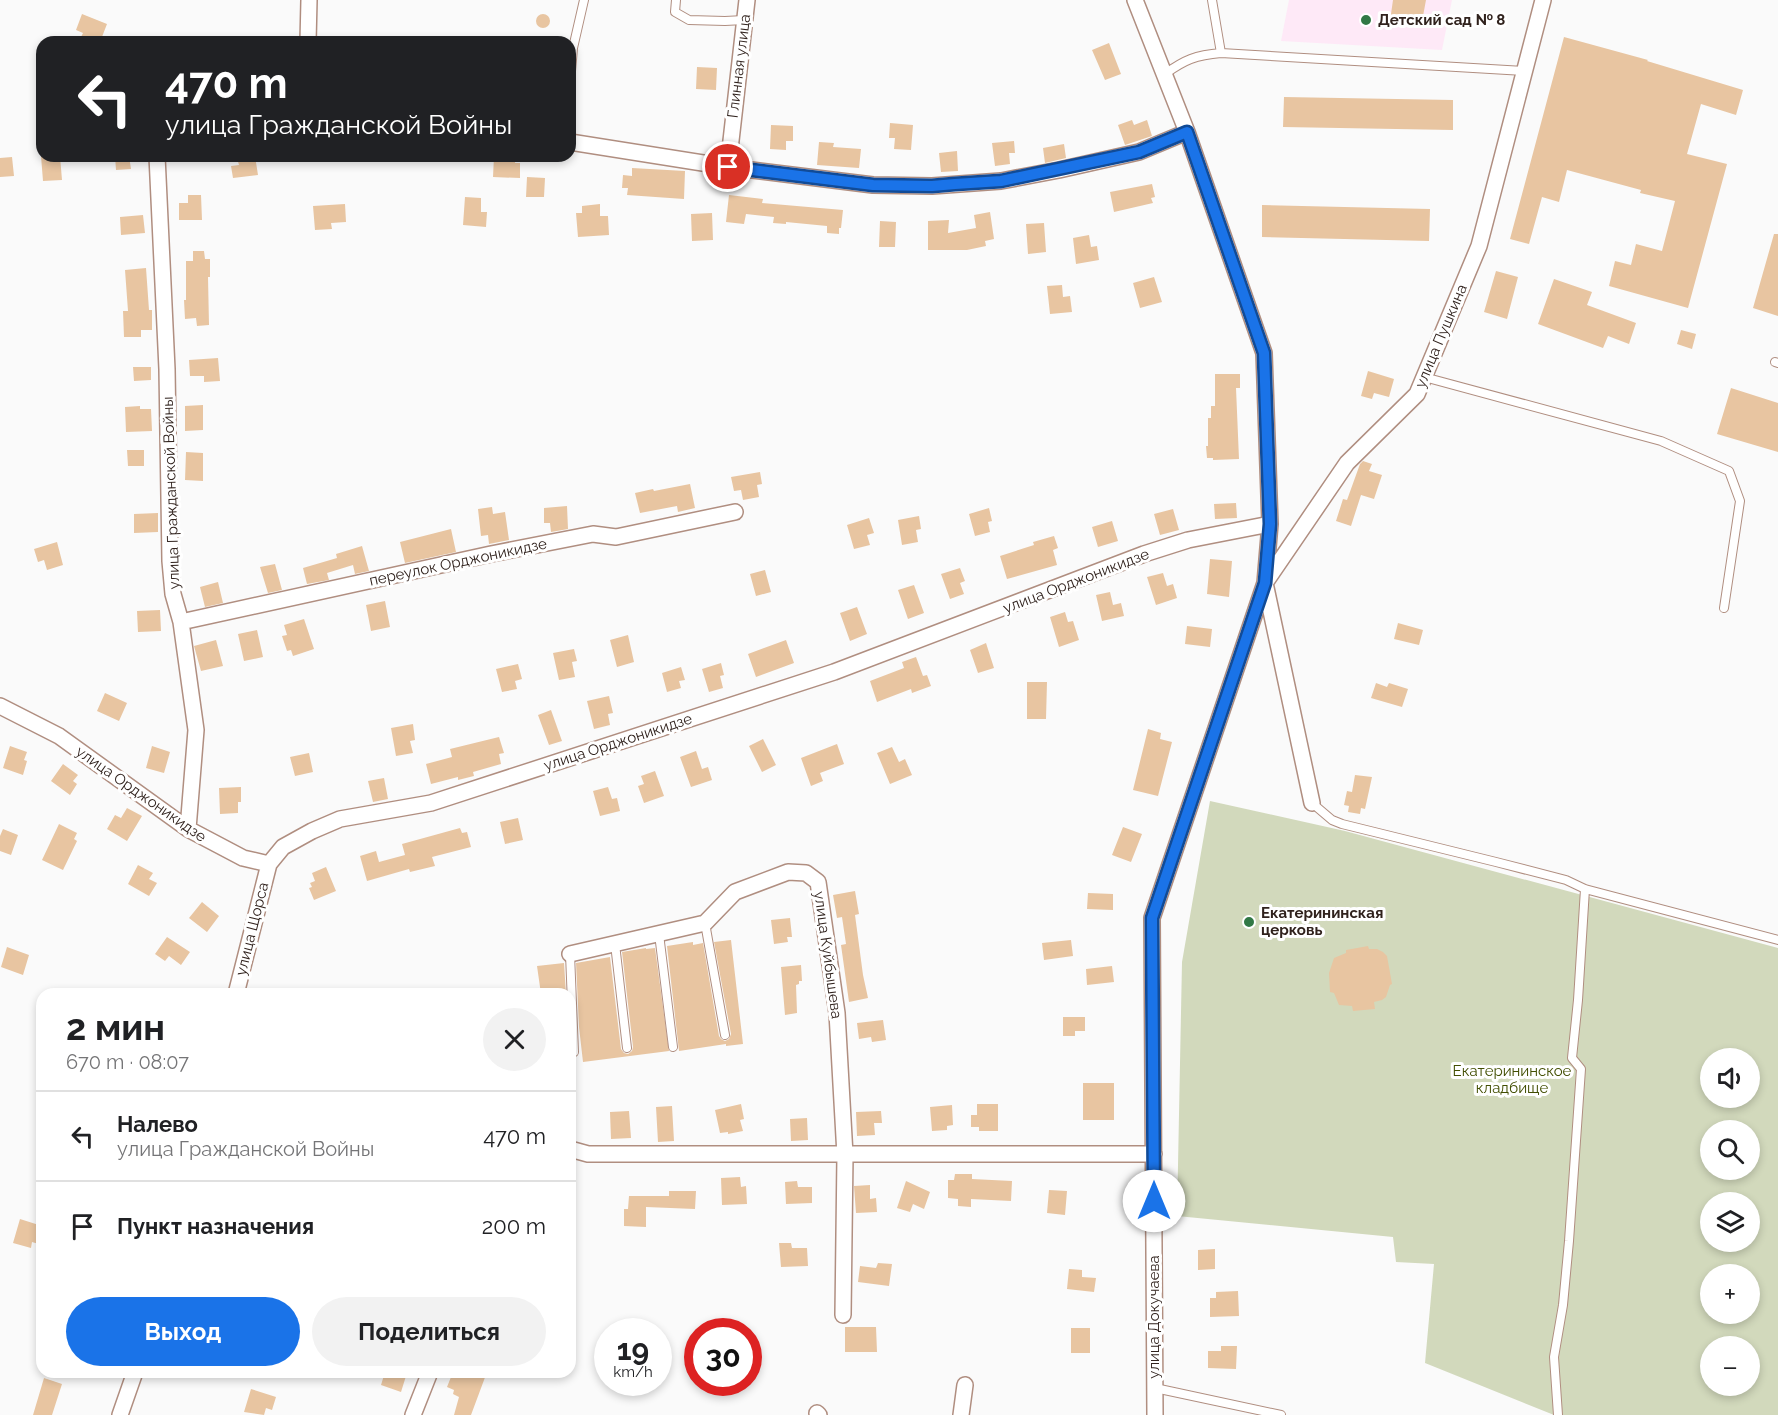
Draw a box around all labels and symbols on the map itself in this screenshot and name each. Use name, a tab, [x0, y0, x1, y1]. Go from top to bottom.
place label: Детский сад № 8	[1378, 11, 1505, 29]
street label: Глинная улица	[724, 13, 754, 119]
marker: Детский сад № 8	[1359, 13, 1373, 27]
pin	[702, 141, 753, 192]
street label: улица Пушкина	[1411, 282, 1471, 390]
street label: улица Гражданской Войны	[159, 396, 183, 590]
street label: переулок Орджоникидзе	[368, 534, 549, 590]
street label: улица Орджоникидзе	[1000, 545, 1152, 617]
street label: улица Орджоникидзе	[542, 709, 695, 775]
street label: улица Орджоникидзе	[72, 742, 210, 846]
street label: улица Щорса	[232, 880, 272, 978]
street label: улица Куйбышева	[810, 890, 846, 1020]
place label: Екатерининская церковь	[1261, 904, 1383, 939]
marker: Екатерининская церковь	[1242, 915, 1256, 929]
park label: Екатерининское кладбище	[1453, 1062, 1572, 1097]
position arrow	[1122, 1169, 1186, 1233]
street label: улица Докучаева	[1145, 1255, 1163, 1379]
speed limit sign: 30	[684, 1318, 762, 1396]

